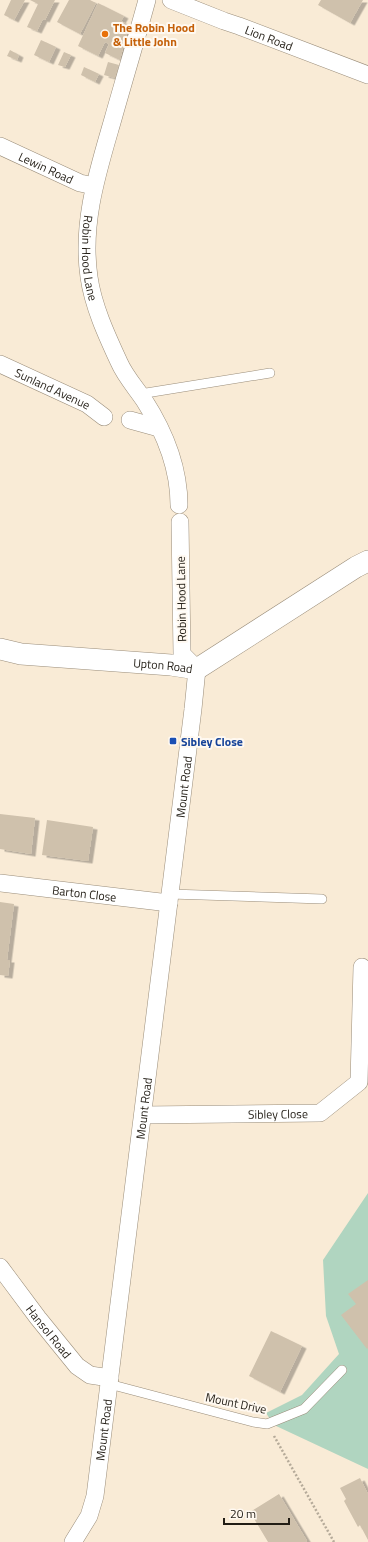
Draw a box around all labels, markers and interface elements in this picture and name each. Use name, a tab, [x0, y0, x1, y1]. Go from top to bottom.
place label: The Robin Hood & Little John	[113, 18, 195, 51]
street label: Lion Road	[242, 20, 296, 55]
marker: The Robin Hood & Little John	[100, 29, 110, 39]
street label: Lewin Road	[16, 146, 77, 188]
street label: Robin Hood Lane	[77, 214, 103, 303]
street label: Sunland Avenue	[12, 363, 94, 414]
street label: Robin Hood Lane	[171, 556, 191, 642]
street label: Upton Road	[133, 653, 194, 678]
place label: Sibley Close	[181, 732, 243, 751]
marker: Sibley Close	[168, 736, 178, 746]
street label: Mount Road	[170, 755, 197, 819]
street label: Barton Close	[51, 880, 118, 906]
street label: Mount Road	[130, 1076, 157, 1140]
street label: Sibley Close	[248, 1104, 308, 1123]
street label: Hansol Road	[22, 1301, 77, 1362]
street label: Mount Drive	[204, 1387, 268, 1419]
street label: Mount Road	[90, 1398, 116, 1462]
scale bar	[224, 1500, 289, 1526]
text: 20 m	[230, 1504, 256, 1523]

